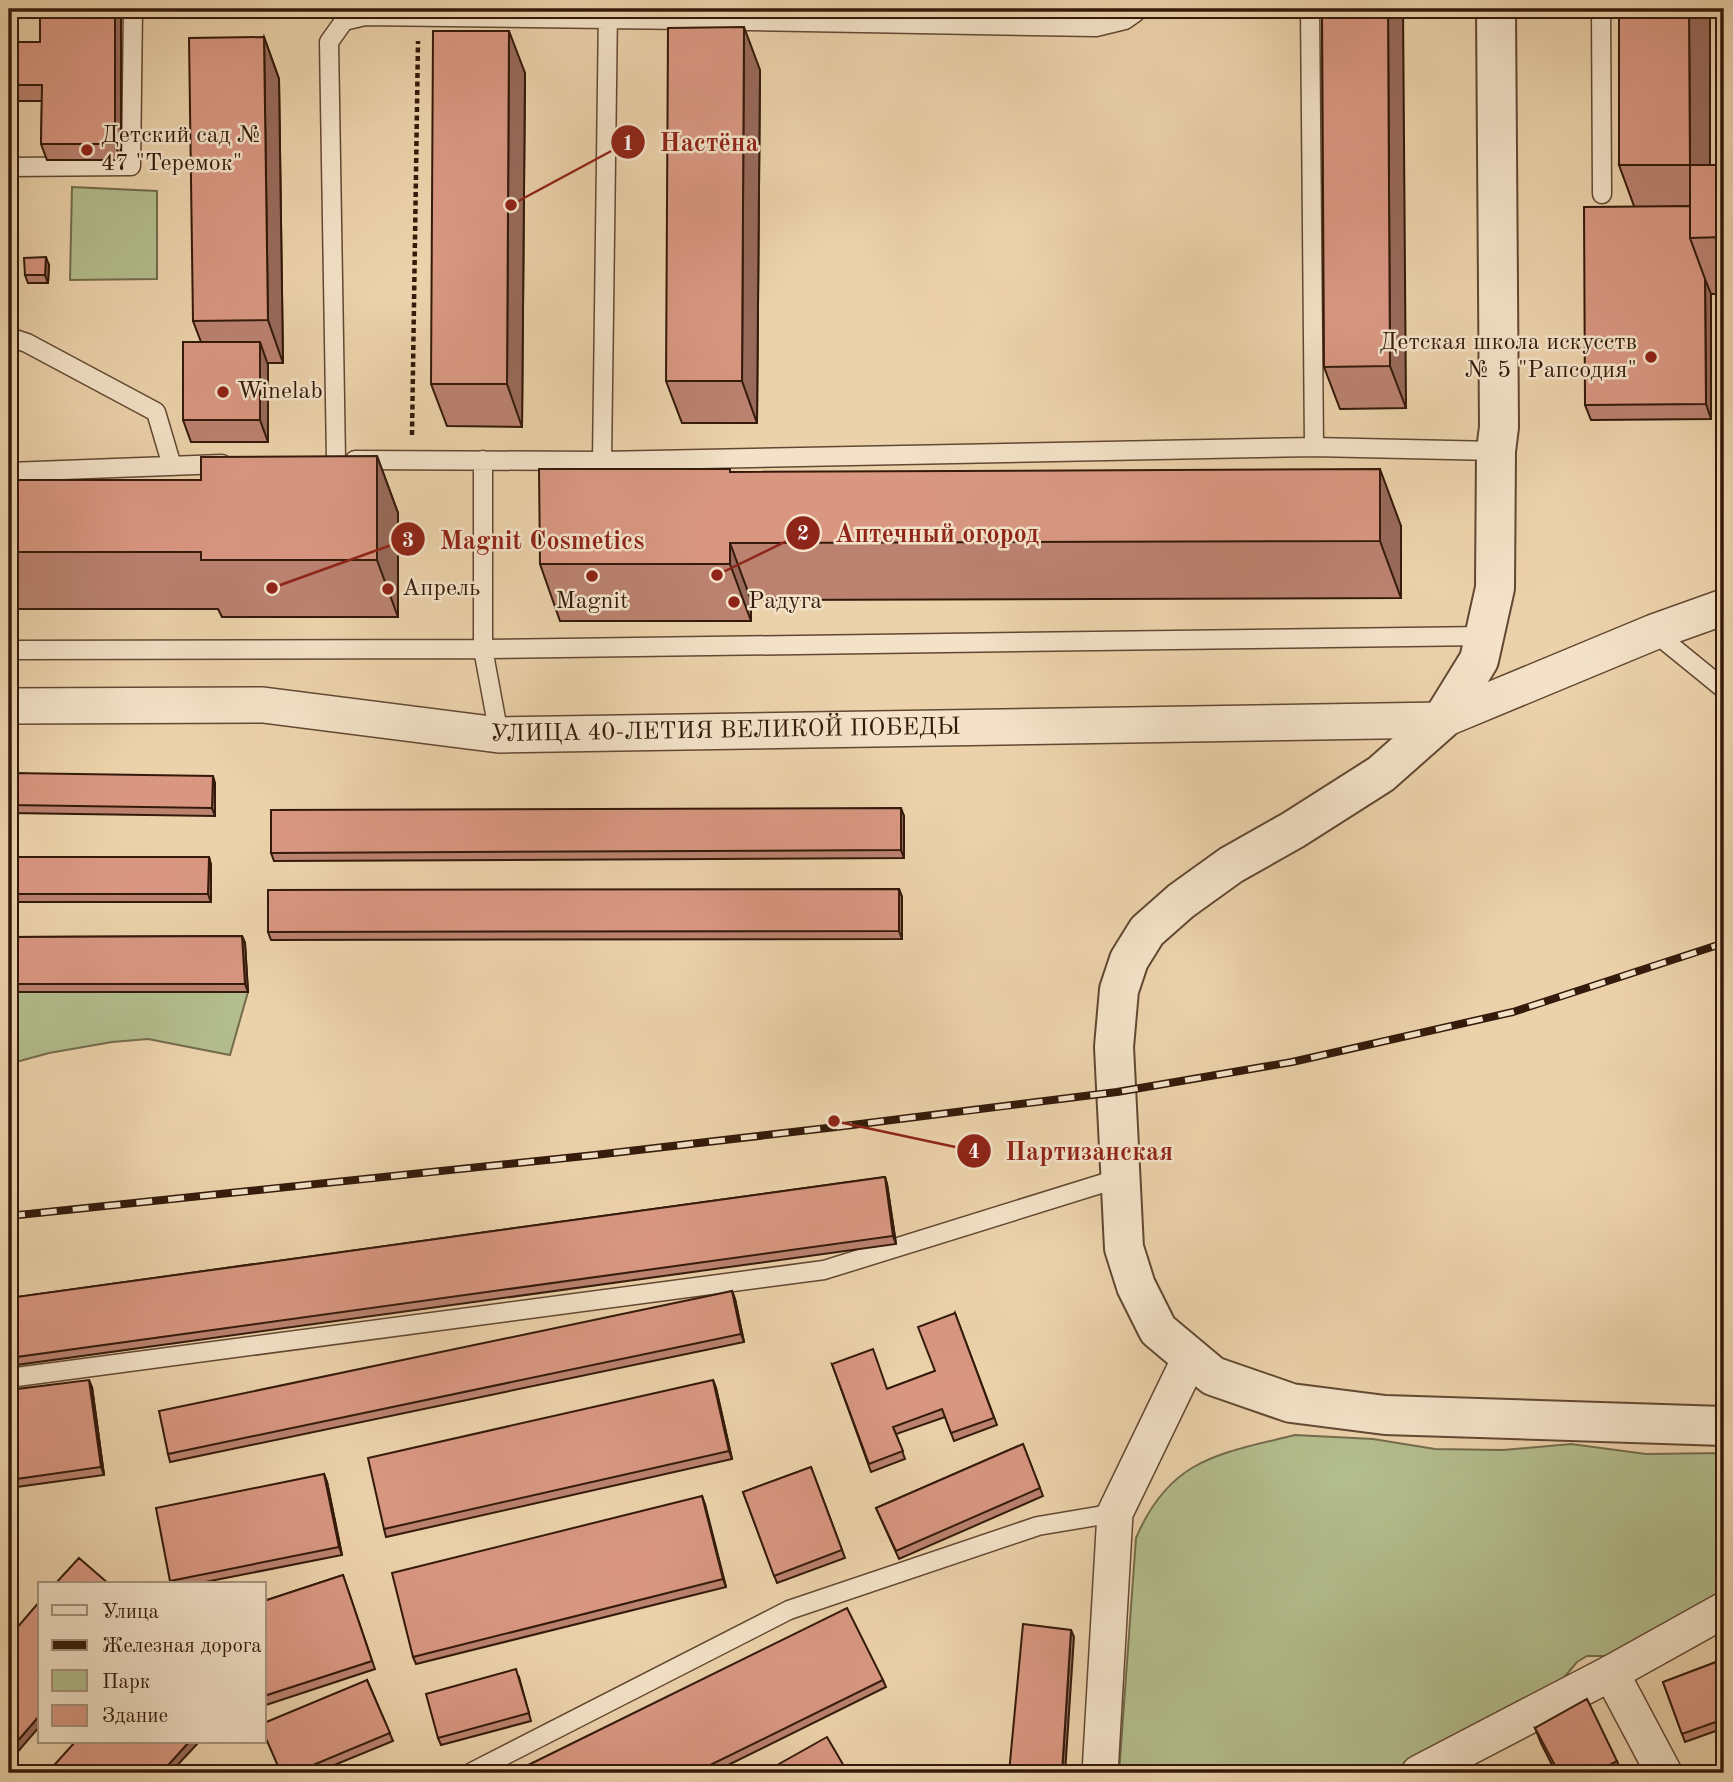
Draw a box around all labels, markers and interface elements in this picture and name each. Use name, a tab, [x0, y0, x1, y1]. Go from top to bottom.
callout: Настёна	[610, 119, 773, 166]
place label: Детский сад № 47 "Теремок"	[101, 124, 263, 176]
text: Настёна	[659, 131, 759, 157]
text: 1	[622, 134, 634, 155]
marker: Детский сад № 47 "Теремок"	[79, 142, 95, 158]
place label: Детская школа искусств № 5 "Рапсодия"	[1380, 331, 1637, 383]
marker: Детская школа искусств № 5 "Рапсодия"	[1643, 349, 1659, 365]
place label: Winelab	[237, 380, 323, 404]
marker: Winelab	[215, 384, 231, 400]
callout: Аптечный огород	[786, 510, 1053, 557]
callout: Magnit Cosmetics	[391, 516, 658, 563]
text: Аптечный огород	[835, 522, 1039, 548]
text: 2	[797, 524, 809, 545]
text: Magnit Cosmetics	[440, 529, 644, 555]
text: 3	[402, 531, 414, 552]
marker: Magnit	[584, 568, 600, 584]
place label: Апрель	[402, 577, 480, 601]
marker: Апрель	[380, 581, 396, 597]
place label: Magnit	[556, 590, 628, 614]
place label: Радуга	[748, 590, 822, 614]
marker: Радуга	[726, 594, 742, 610]
street label: УЛИЦА 40-ЛЕТИЯ ВЕЛИКОЙ ПОБЕДЫ	[488, 713, 961, 748]
callout: Партизанская	[956, 1127, 1187, 1174]
text: Партизанская	[1005, 1140, 1173, 1166]
text: 4	[968, 1142, 980, 1163]
legend	[38, 1582, 266, 1744]
text: Улица	[102, 1602, 159, 1623]
text: Железная дорога	[102, 1636, 262, 1657]
text: Парк	[102, 1672, 151, 1693]
text: Здание	[102, 1706, 168, 1727]

